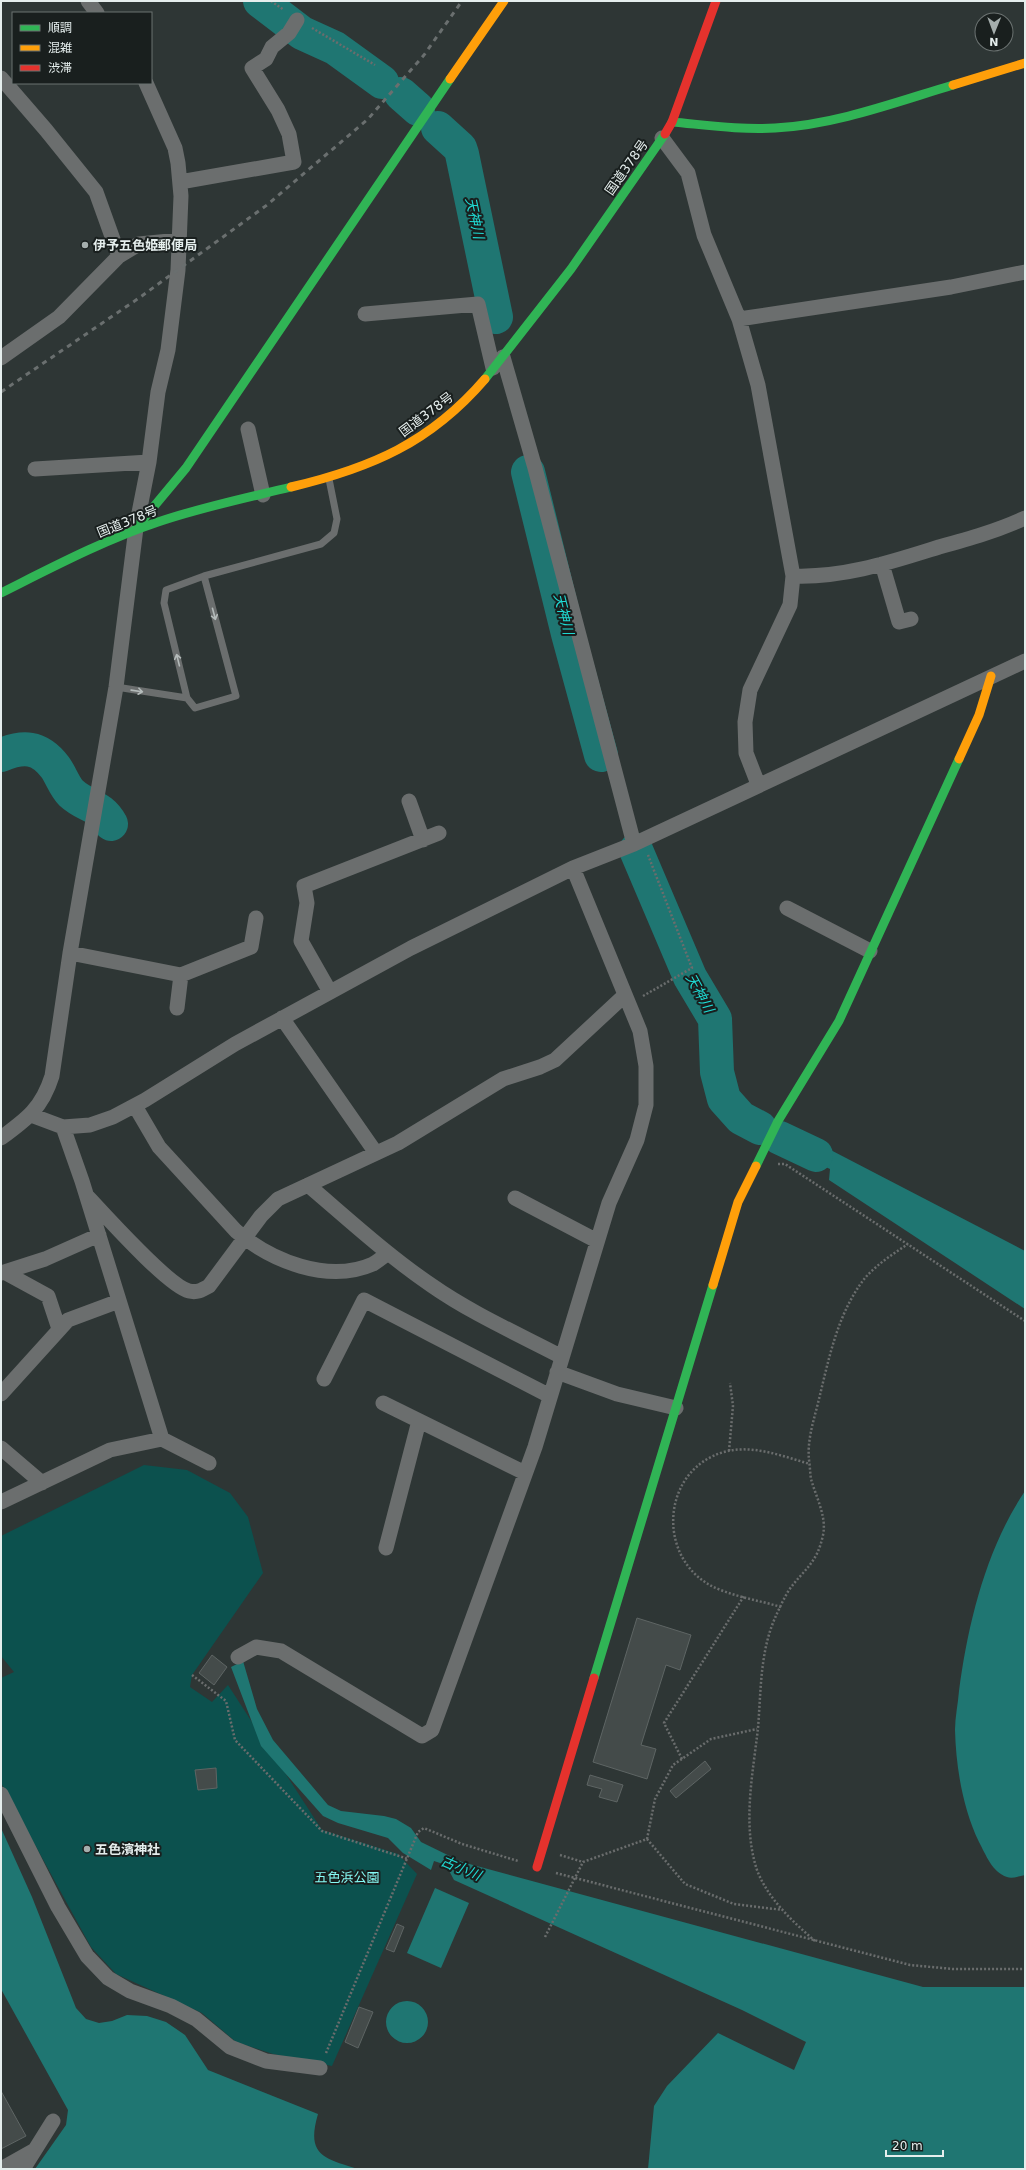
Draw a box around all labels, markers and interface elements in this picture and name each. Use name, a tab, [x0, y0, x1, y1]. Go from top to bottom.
legend	[12, 12, 152, 84]
north arrow	[974, 12, 1014, 52]
text: 順調	[48, 21, 72, 35]
text: N	[989, 35, 999, 48]
text: 混雑	[48, 41, 72, 55]
text: 渋滞	[48, 61, 72, 75]
street label: 国道378号	[602, 137, 651, 198]
water label: 天神川	[463, 196, 488, 242]
place label: 伊予五色姫郵便局	[93, 238, 197, 253]
marker: 伊予五色姫郵便局	[80, 240, 90, 250]
street label: 国道378号	[396, 389, 456, 440]
street label: 国道378号	[95, 503, 160, 540]
water label: 天神川	[551, 592, 577, 638]
one-way arrow	[211, 607, 218, 620]
one-way arrow	[174, 654, 181, 667]
one-way arrow	[130, 687, 143, 695]
water label: 天神川	[683, 971, 718, 1017]
place label: 五色濱神社	[95, 1842, 160, 1857]
marker: 五色濱神社	[82, 1844, 92, 1854]
water label: 古小川	[439, 1852, 485, 1884]
park label: 五色浜公園	[314, 1870, 380, 1885]
scale bar	[886, 2132, 943, 2158]
text: 20 m	[892, 2139, 923, 2153]

